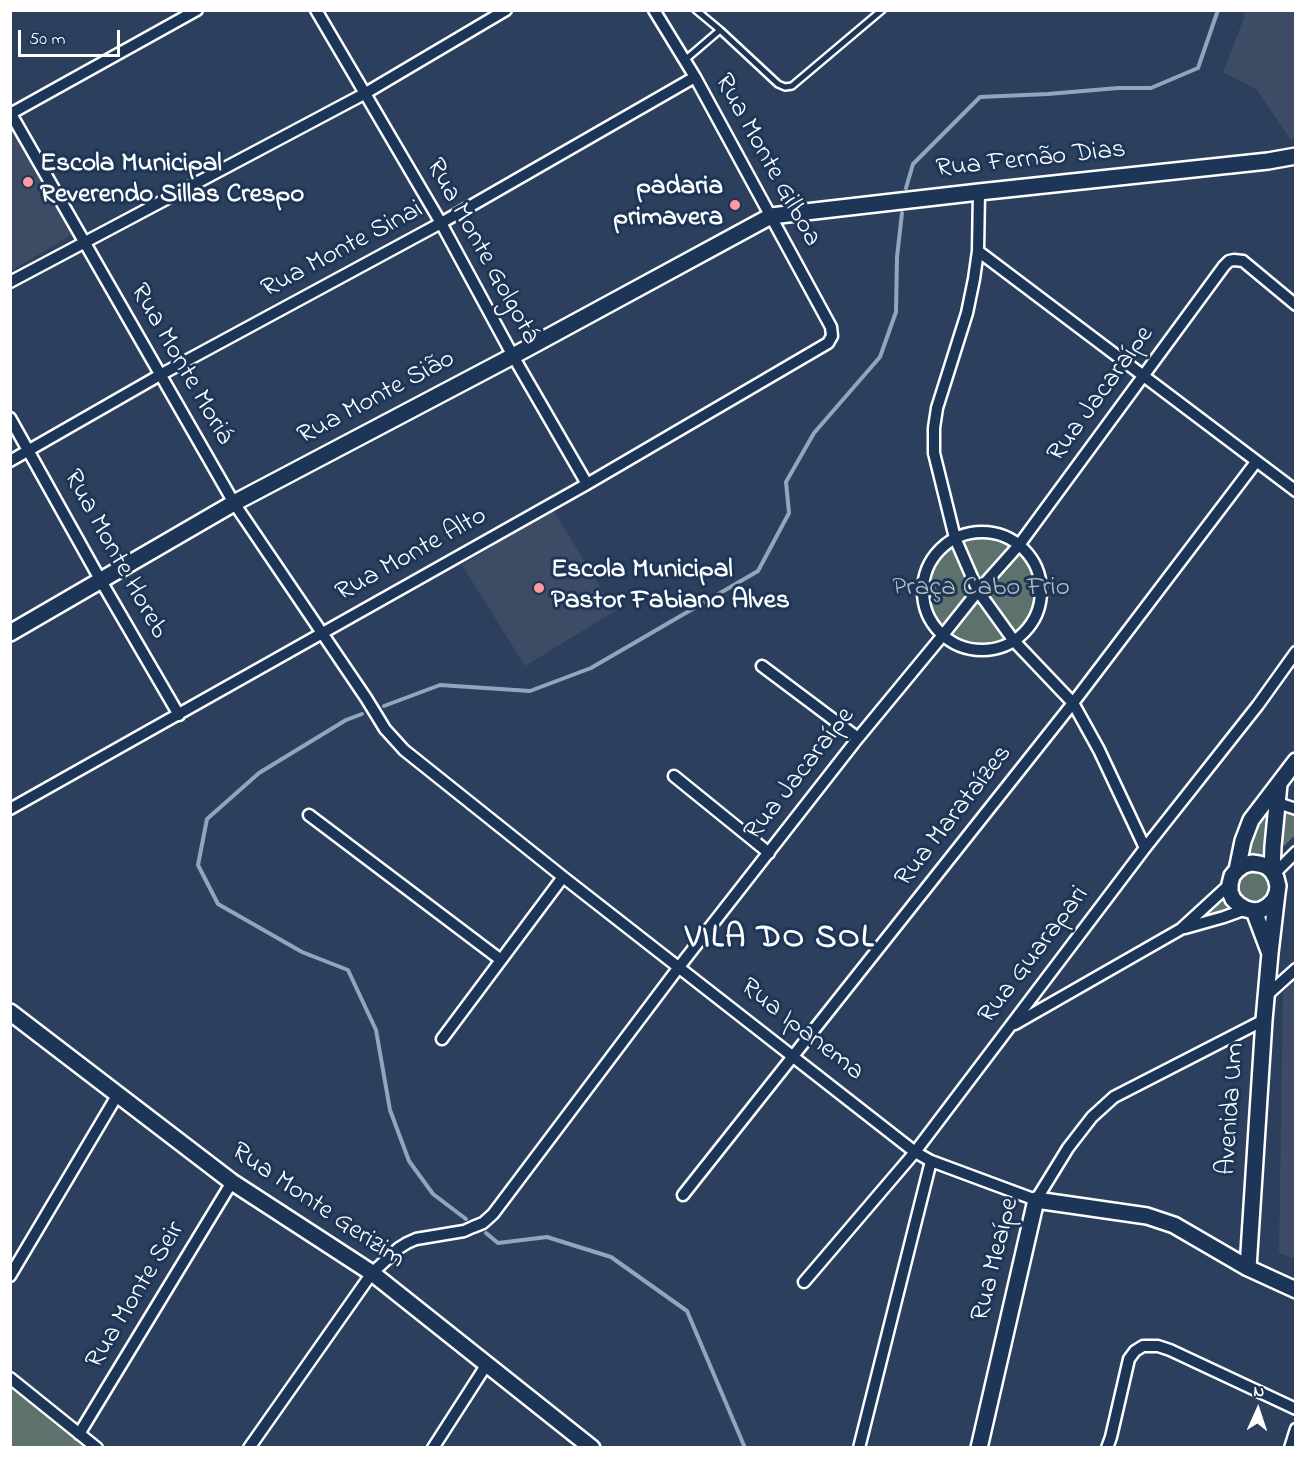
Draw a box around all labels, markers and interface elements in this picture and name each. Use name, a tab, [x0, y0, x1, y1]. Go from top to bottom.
scale bar	[21, 18, 123, 56]
text: 50 m	[29, 27, 66, 53]
street label: Rua Monte Gilboa	[705, 69, 827, 253]
street label: Rua Fernão Dias	[935, 135, 1127, 187]
place label: Escola Municipal Reverendo Sillas Crespo	[40, 150, 304, 213]
street label: Rua Monte Golgotá	[417, 154, 545, 350]
place label: padaria primavera	[613, 173, 723, 236]
marker: Escola Municipal Reverendo Sillas Crespo	[21, 175, 35, 189]
street label: Rua Monte Sinai	[257, 195, 429, 307]
marker: padaria primavera	[728, 198, 742, 212]
street label: Rua Monte Moriá	[121, 279, 239, 451]
street label: Rua Jacaraípe	[1042, 321, 1162, 469]
street label: Rua Monte Sião	[293, 344, 461, 454]
street label: Rua Monte Horeb	[54, 465, 174, 645]
street label: Rua Monte Alto	[331, 501, 493, 611]
place label: Escola Municipal Pastor Fabiano Alves	[551, 556, 790, 619]
park label: Praça Cabo Frio	[892, 574, 1070, 606]
marker: Escola Municipal Pastor Fabiano Alves	[532, 581, 546, 595]
street label: Rua Jacaraípe	[739, 702, 863, 848]
street label: Rua Marataízes	[890, 740, 1020, 894]
street label: Rua Guarapari	[973, 881, 1097, 1031]
district label: VILA DO SOL	[685, 921, 875, 961]
street label: Rua Ipanema	[733, 973, 869, 1089]
street label: Avenida Um	[1212, 1042, 1254, 1176]
street label: Rua Monte Gerizim	[224, 1137, 410, 1277]
street label: Rua Meaípe	[966, 1195, 1028, 1325]
street label: Rua Monte Seir	[80, 1217, 194, 1375]
north arrow	[1228, 1380, 1288, 1440]
text: N	[1253, 1380, 1265, 1404]

